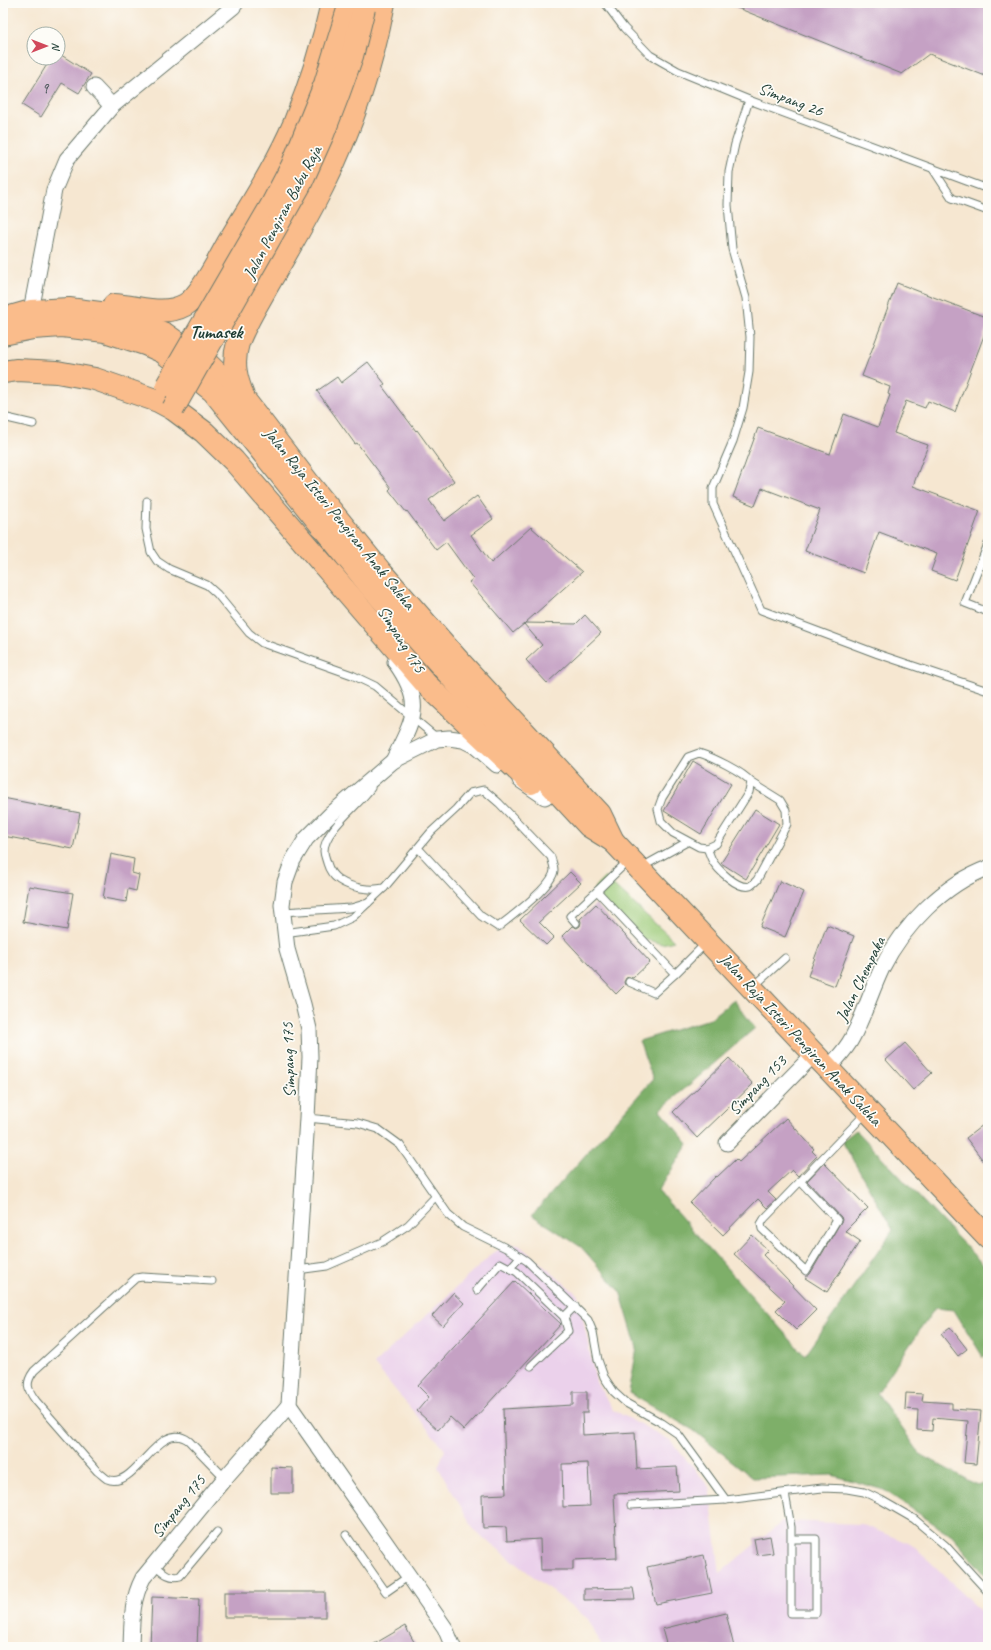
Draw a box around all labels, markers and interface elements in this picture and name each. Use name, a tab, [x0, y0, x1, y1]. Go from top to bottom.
north arrow	[26, 26, 66, 66]
text: N	[49, 43, 63, 52]
street label: Simpang 26	[755, 78, 827, 122]
house number: 9	[42, 79, 50, 98]
street label: Jalan Pengiran Babu Raja	[238, 140, 327, 283]
district label: Tumasek	[190, 320, 244, 344]
street label: Jalan Raja Isteri Pengiran Anak Saleha	[259, 422, 421, 615]
street label: Simpang 175	[373, 602, 431, 678]
street label: Jalan Chempaka	[830, 932, 891, 1026]
street label: Jalan Raja Isteri Pengiran Anak Saleha	[714, 948, 887, 1131]
street label: Simpang 175	[277, 1021, 300, 1098]
street label: Simpang 153	[724, 1050, 792, 1120]
street label: Simpang 175	[147, 1469, 211, 1542]

